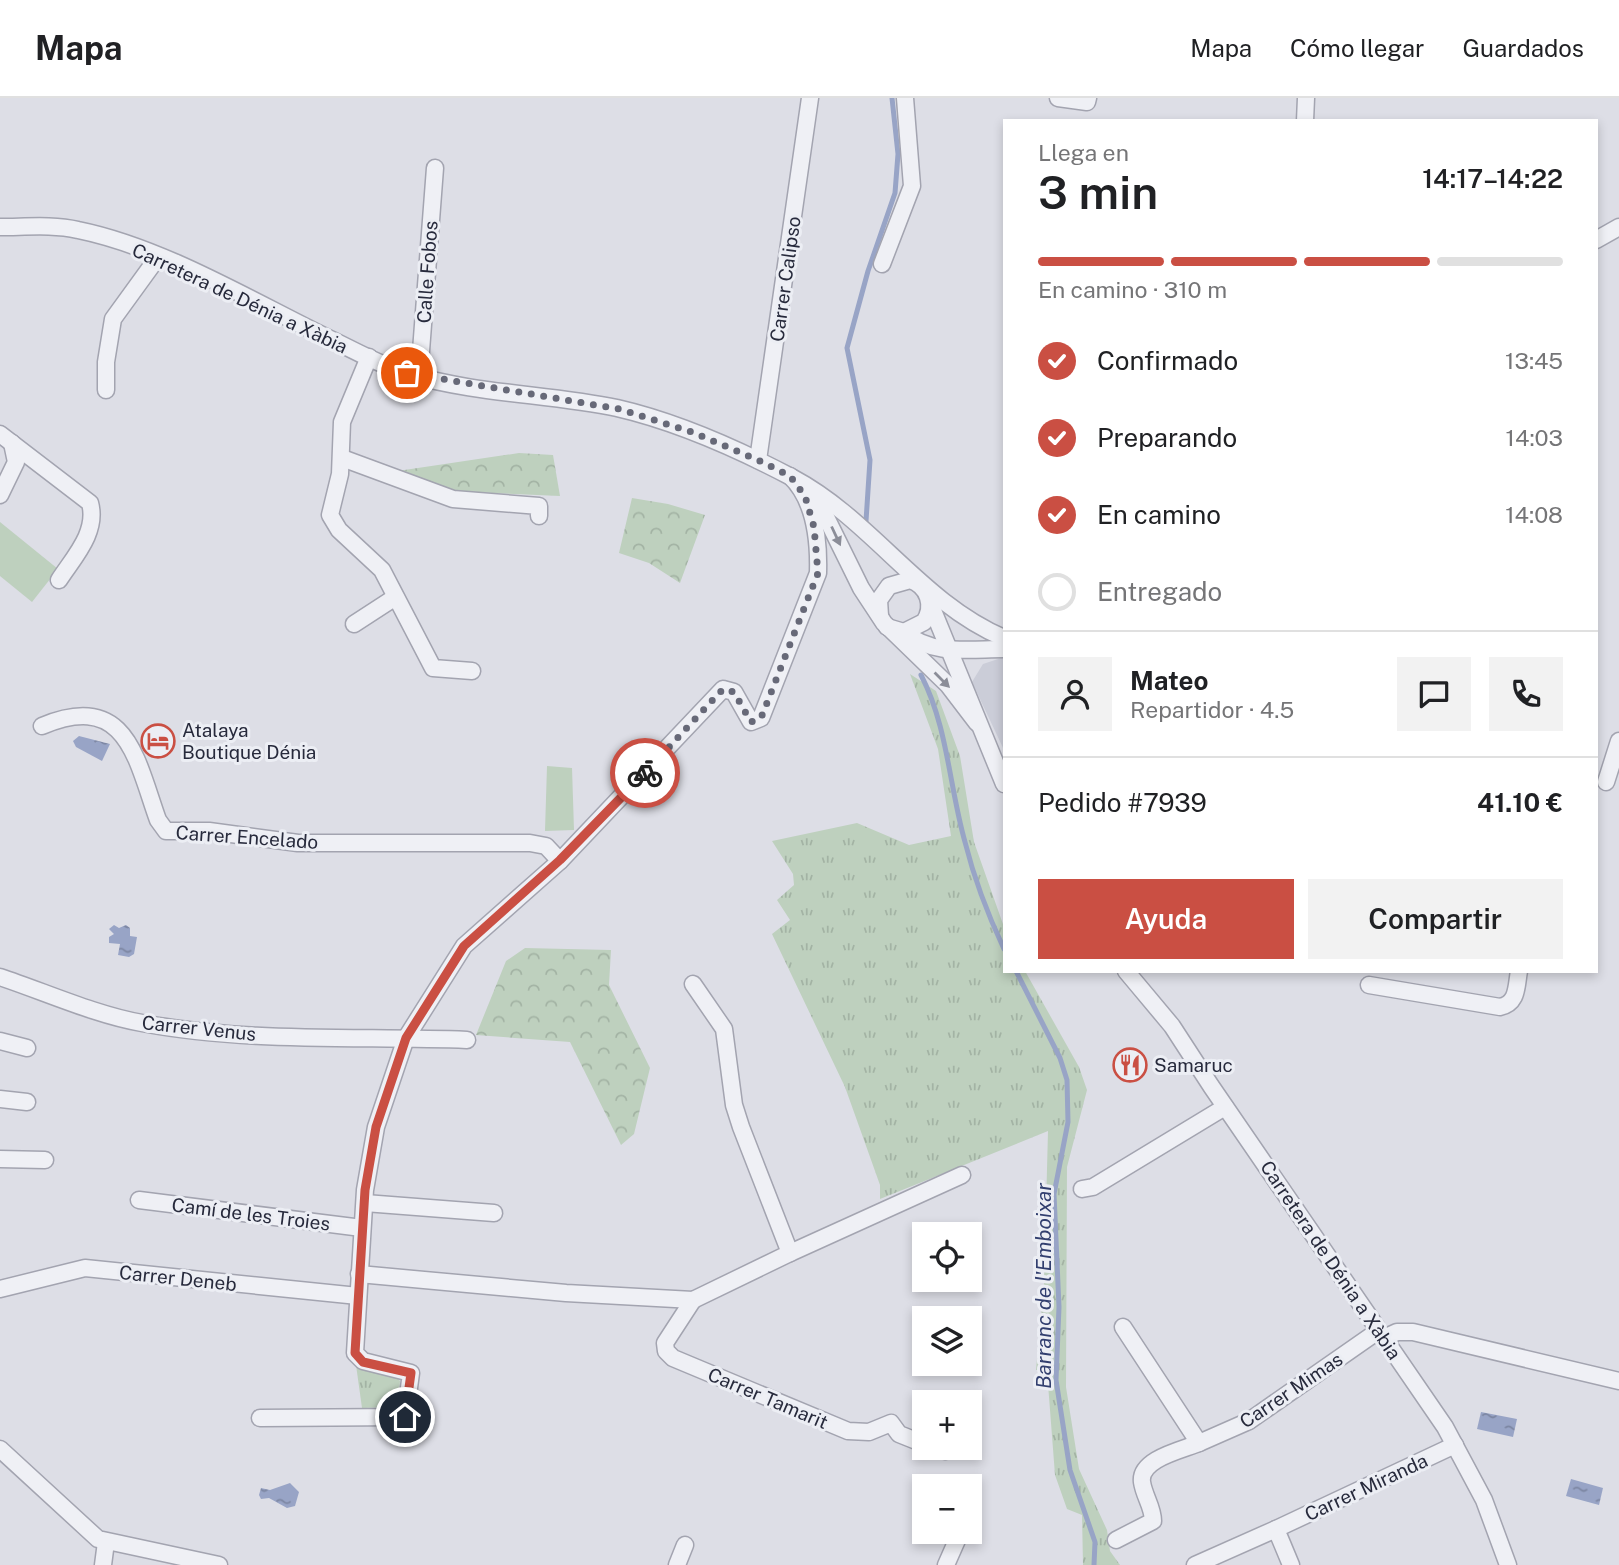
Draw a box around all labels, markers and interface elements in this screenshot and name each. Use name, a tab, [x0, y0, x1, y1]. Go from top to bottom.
text: Mapa	[35, 29, 123, 67]
text: Mapa	[1190, 34, 1252, 62]
text: Cómo llegar	[1290, 34, 1424, 62]
text: Guardados	[1462, 34, 1584, 62]
text: Llega en	[1038, 139, 1129, 166]
text: 14:17–14:22	[1422, 163, 1563, 194]
text: 3 min	[1038, 165, 1158, 219]
street label: Carrer Calipso	[765, 215, 805, 343]
street label: Calle Fobos	[412, 220, 442, 324]
street label: Carretera de Dénia a Xàbia	[129, 238, 351, 358]
text: En camino · 310 m	[1038, 276, 1227, 303]
icon: check	[1038, 342, 1076, 380]
pin	[377, 343, 437, 403]
text: Confirmado	[1097, 345, 1238, 376]
text: 13:45	[1505, 347, 1563, 374]
icon: bag	[388, 354, 426, 392]
icon: check	[1038, 419, 1076, 457]
text: Preparando	[1097, 422, 1237, 453]
text: 14:03	[1506, 424, 1563, 451]
icon: check	[1038, 496, 1076, 534]
text: En camino	[1097, 499, 1221, 530]
text: 14:08	[1505, 501, 1563, 528]
one-way arrow	[831, 525, 842, 546]
text: Entregado	[1097, 576, 1222, 607]
button: person	[1038, 657, 1112, 731]
button: chat	[1397, 657, 1471, 731]
button: phone	[1489, 657, 1563, 731]
text: Mateo	[1130, 665, 1208, 696]
one-way arrow	[934, 672, 951, 689]
text: Repartidor · 4.5	[1130, 696, 1294, 723]
place label: Atalaya Boutique Dénia	[182, 719, 316, 763]
hotel icon: Atalaya Boutique Dénia	[139, 722, 177, 760]
courier	[610, 738, 680, 808]
icon: bike	[626, 754, 664, 792]
text: Pedido #7939	[1038, 787, 1207, 818]
text: 41.10 €	[1477, 787, 1563, 818]
street label: Carrer Encelado	[175, 821, 319, 853]
button: Ayuda	[1038, 879, 1294, 959]
button: Compartir	[1308, 879, 1563, 959]
street label: Carrer Venus	[141, 1011, 257, 1045]
restaurant icon: Samaruc	[1111, 1046, 1149, 1084]
place label: Samaruc	[1154, 1054, 1233, 1076]
street label: Carretera de Dénia a Xàbia	[1256, 1156, 1406, 1364]
water label: Barranc de l'Emboixar	[1031, 1182, 1056, 1389]
street label: Camí de les Troies	[171, 1193, 331, 1235]
map controls	[912, 1222, 982, 1544]
button: locate	[912, 1222, 982, 1292]
street label: Carrer Deneb	[118, 1261, 238, 1295]
button: layers	[912, 1306, 982, 1376]
street label: Carrer Mimas	[1235, 1348, 1347, 1432]
street label: Carrer Tamarit	[705, 1363, 831, 1433]
pin	[375, 1387, 435, 1447]
button: +	[912, 1390, 982, 1460]
icon: home	[386, 1398, 424, 1436]
street label: Carrer Miranda	[1301, 1449, 1431, 1525]
button: −	[912, 1474, 982, 1544]

